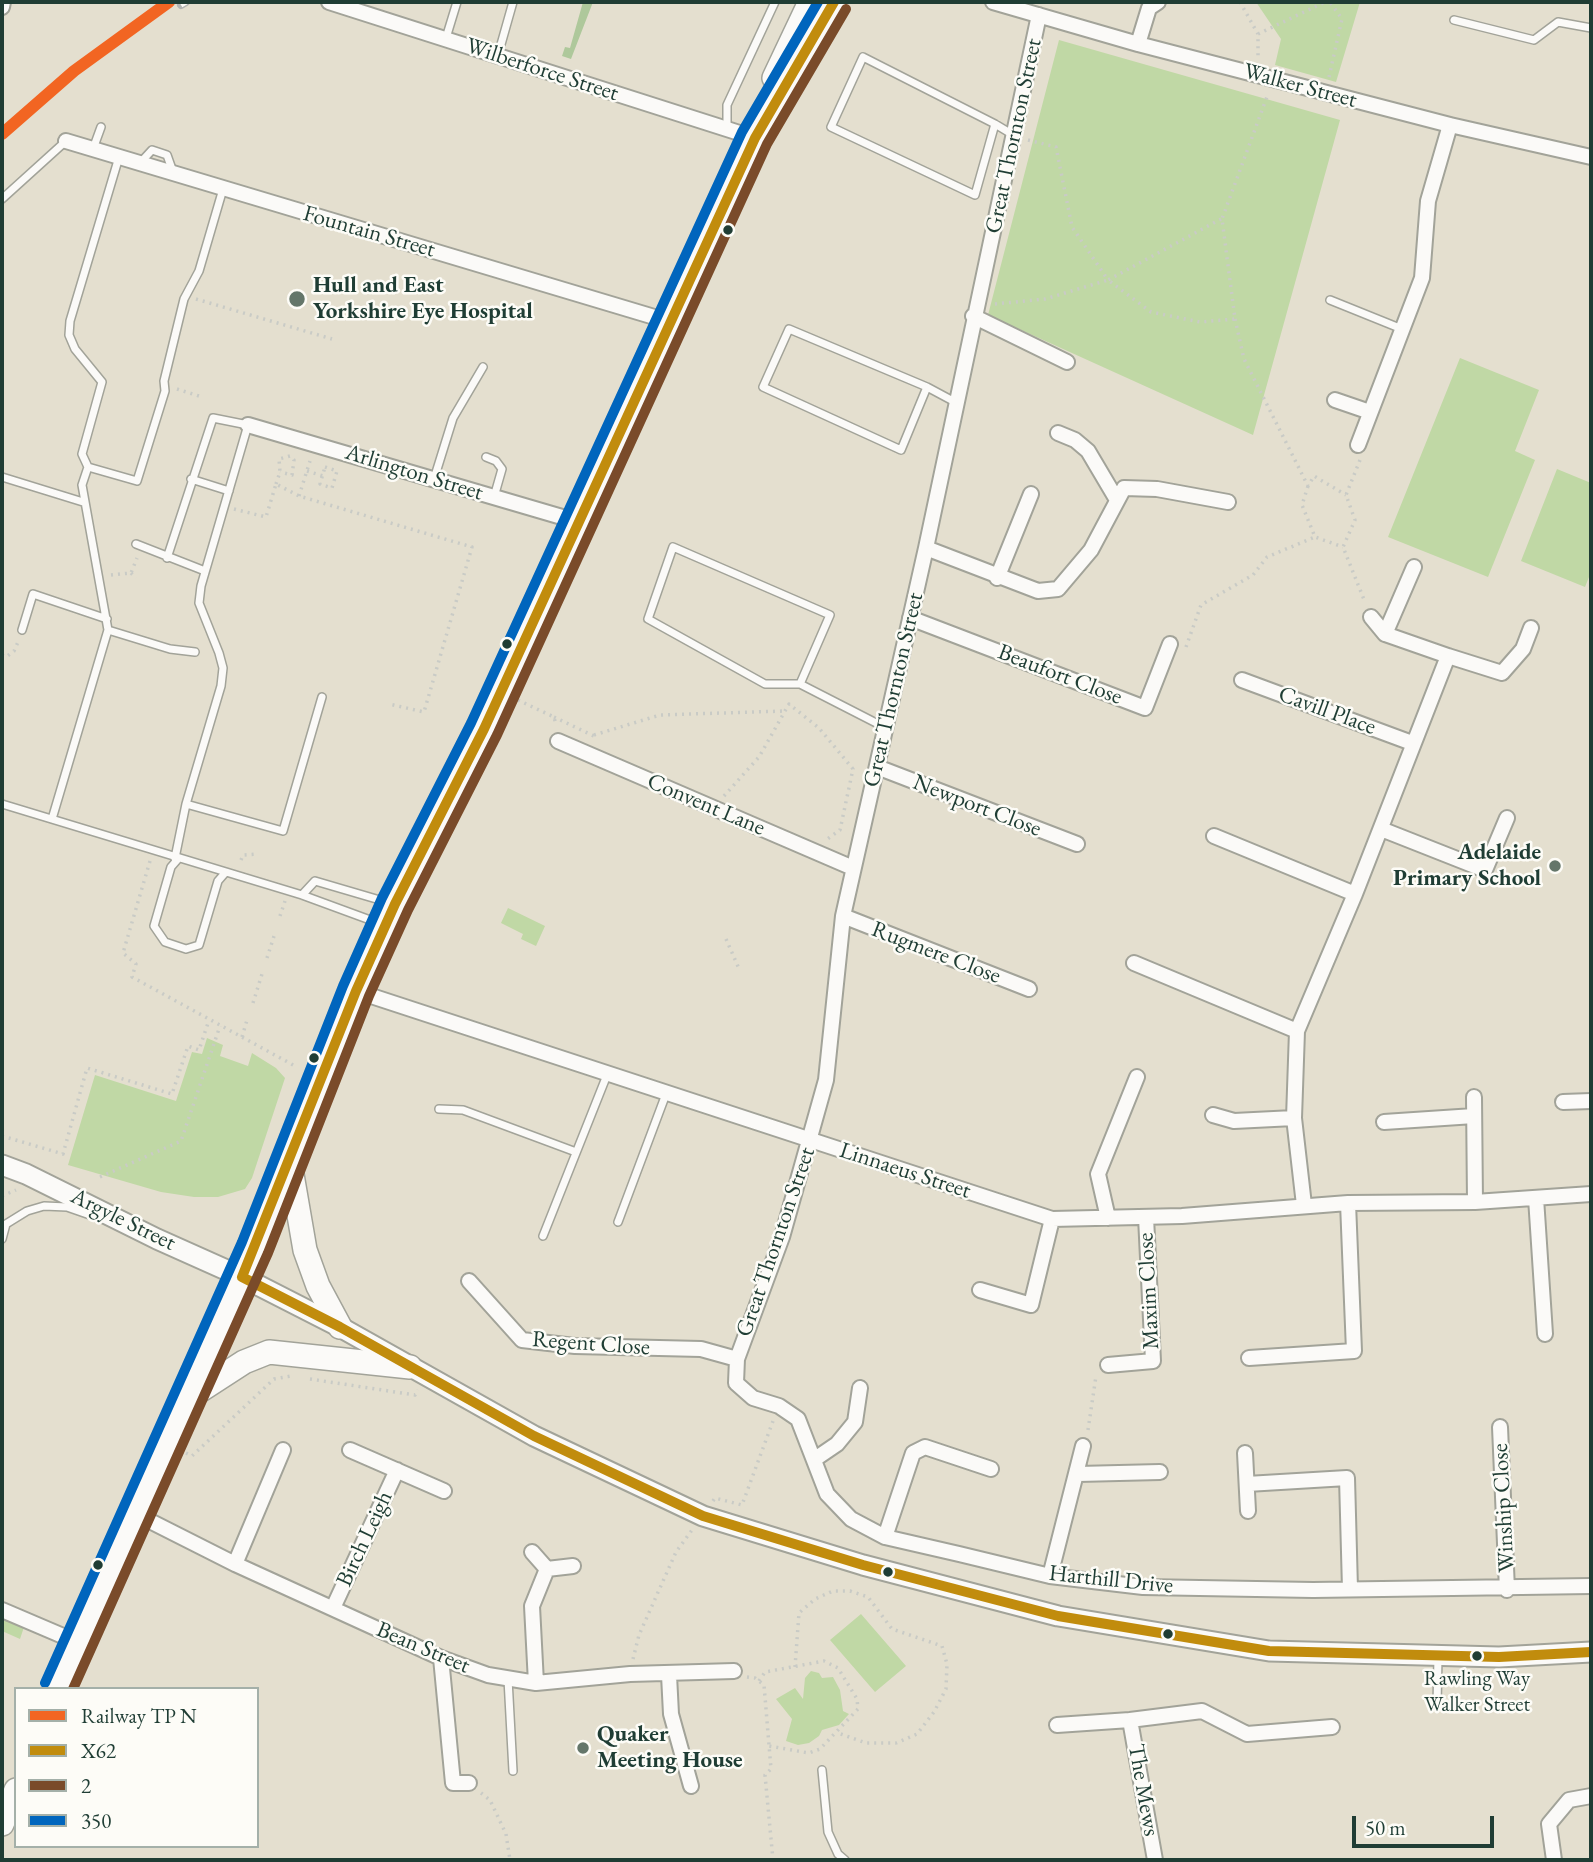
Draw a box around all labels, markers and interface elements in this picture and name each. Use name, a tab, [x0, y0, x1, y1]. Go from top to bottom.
street label: Wilberforce Street	[462, 32, 622, 108]
street label: Great Thornton Street	[980, 36, 1048, 236]
street label: Walker Street	[1240, 58, 1360, 114]
street label: Fountain Street	[300, 200, 438, 264]
unlabelled marker	[721, 223, 735, 237]
place label: Hull and East Yorkshire Eye Hospital	[313, 272, 533, 326]
marker: Hull and East Yorkshire Eye Hospital	[287, 289, 307, 309]
street label: Arlington Street	[342, 439, 486, 507]
street label: Great Thornton Street	[858, 590, 930, 790]
unlabelled marker	[500, 637, 514, 651]
street label: Beaufort Close	[994, 639, 1126, 711]
street label: Cavill Place	[1275, 681, 1379, 741]
street label: Convent Lane	[643, 768, 769, 842]
street label: Newport Close	[909, 769, 1045, 843]
place label: Adelaide Primary School	[1393, 839, 1541, 893]
marker: Adelaide Primary School	[1547, 858, 1563, 874]
street label: Rugmere Close	[867, 916, 1005, 990]
unlabelled marker	[307, 1051, 321, 1065]
street label: Linnaeus Street	[836, 1137, 974, 1205]
street label: Great Thornton Street	[731, 1144, 821, 1340]
street label: Argyle Street	[66, 1183, 180, 1257]
street label: Maxim Close	[1132, 1232, 1166, 1350]
street label: Regent Close	[531, 1326, 651, 1362]
street label: Winship Close	[1487, 1443, 1521, 1573]
street label: Birch Leigh	[331, 1487, 399, 1591]
unlabelled marker	[91, 1558, 105, 1572]
street label: Harthill Drive	[1047, 1560, 1175, 1600]
unlabelled marker	[881, 1565, 895, 1579]
street label: Bean Street	[372, 1616, 474, 1680]
unlabelled marker	[1161, 1627, 1175, 1641]
marker: Rawling Way Walker Street	[1470, 1649, 1484, 1663]
place label: Rawling Way Walker Street	[1424, 1666, 1530, 1716]
legend	[14, 1687, 259, 1848]
text: Railway TP N	[81, 1702, 197, 1729]
place label: Quaker Meeting House	[597, 1721, 743, 1775]
text: X62	[81, 1737, 116, 1764]
marker: Quaker Meeting House	[575, 1740, 591, 1756]
street label: The Mews	[1121, 1742, 1165, 1838]
text: 2	[81, 1772, 91, 1799]
scale bar	[1355, 1802, 1497, 1846]
text: 350	[81, 1807, 111, 1834]
text: 50 m	[1365, 1814, 1406, 1841]

